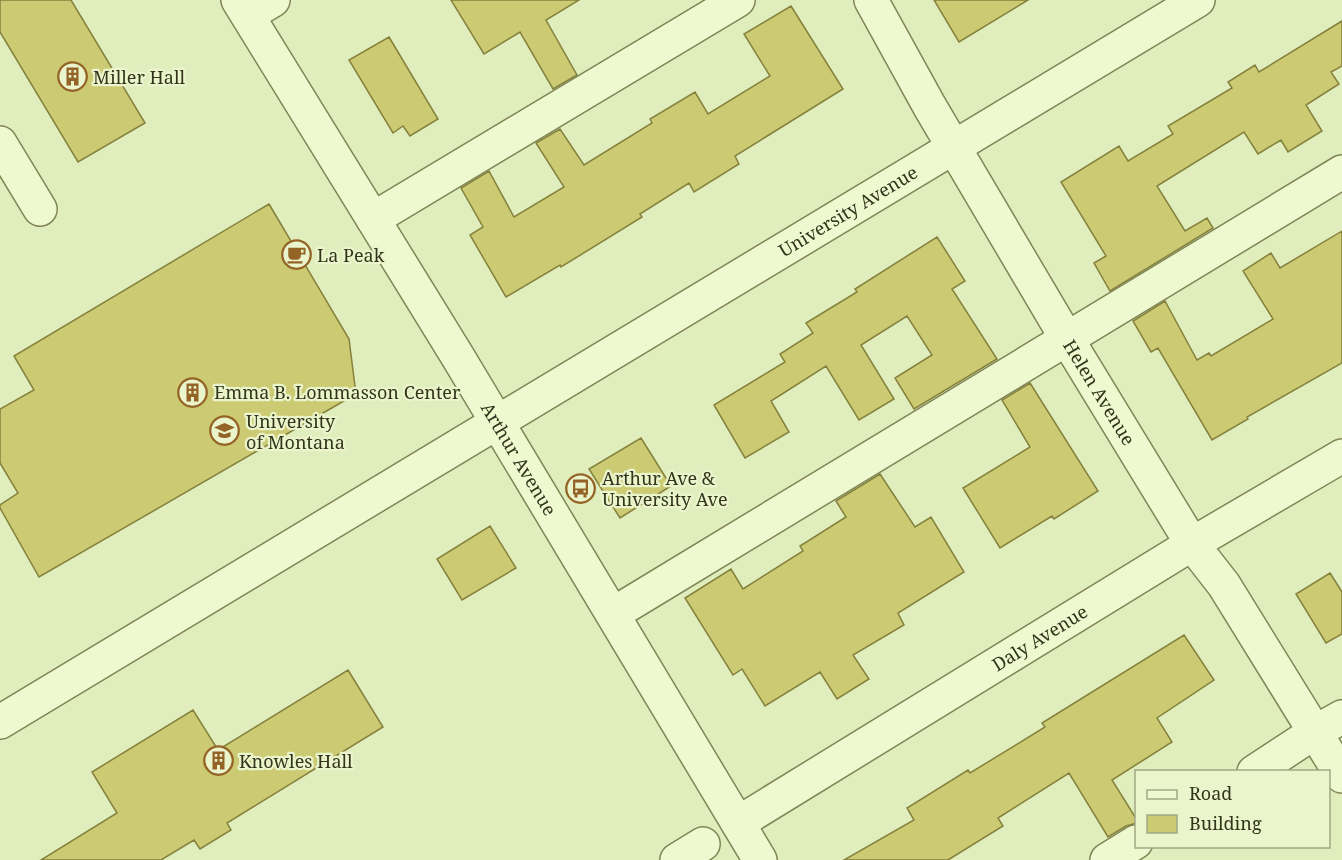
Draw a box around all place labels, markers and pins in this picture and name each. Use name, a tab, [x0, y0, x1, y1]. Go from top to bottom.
building icon: Miller Hall	[56, 61, 88, 93]
place label: Miller Hall	[93, 65, 186, 89]
cafe icon: La Peak	[280, 239, 312, 271]
place label: La Peak	[317, 243, 385, 267]
building icon: Emma B. Lommasson Center	[177, 376, 209, 408]
place label: Emma B. Lommasson Center	[214, 380, 461, 404]
place label: University of Montana	[246, 409, 345, 454]
school or university icon: University of Montana	[209, 415, 241, 447]
place label: Arthur Ave & University Ave	[602, 466, 728, 511]
bus stop icon: Arthur Ave & University Ave	[565, 472, 597, 504]
building icon: Knowles Hall	[202, 745, 234, 777]
place label: Knowles Hall	[239, 749, 353, 773]

